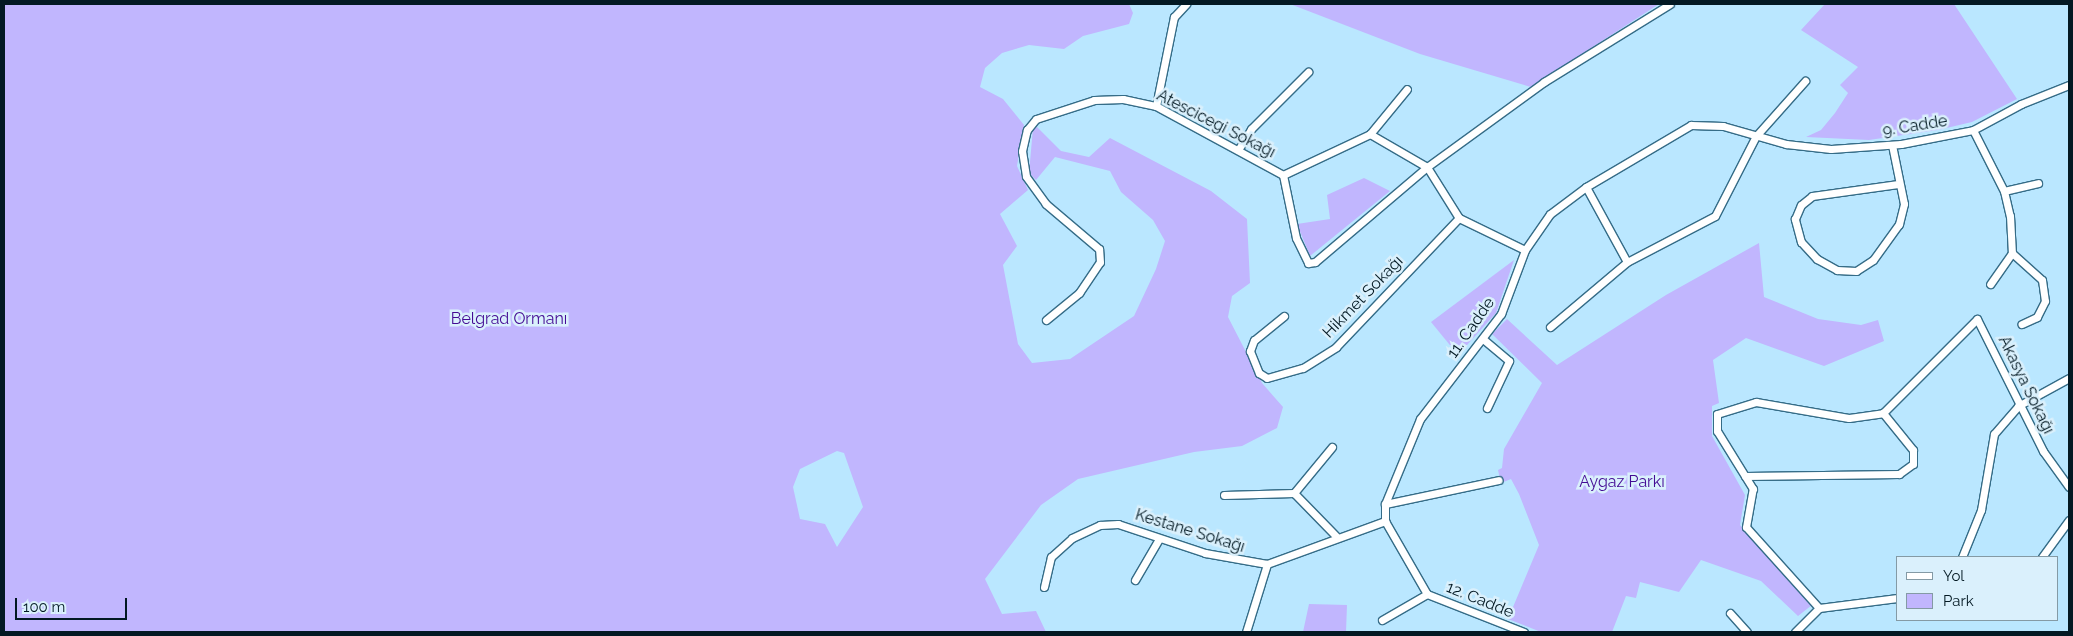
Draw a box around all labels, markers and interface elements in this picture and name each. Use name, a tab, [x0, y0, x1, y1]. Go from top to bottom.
street label: Atescicegi Sokağı	[1154, 86, 1278, 162]
street label: 9. Cadde	[1881, 111, 1949, 141]
street label: Hikmet Sokağı	[1319, 252, 1407, 342]
street label: 11. Cadde	[1443, 294, 1499, 362]
park label: Belgrad Ormanı	[451, 309, 567, 329]
street label: Akasya Sokağı	[1994, 333, 2058, 437]
park label: Aygaz Parkı	[1579, 472, 1665, 492]
street label: Kestane Sokağı	[1133, 505, 1247, 557]
legend	[1896, 556, 2058, 621]
text: Yol	[1943, 567, 1964, 585]
street label: 12. Cadde	[1443, 578, 1517, 622]
scale bar	[18, 588, 130, 620]
text: Park	[1943, 592, 1974, 610]
text: 100 m	[23, 598, 65, 616]

